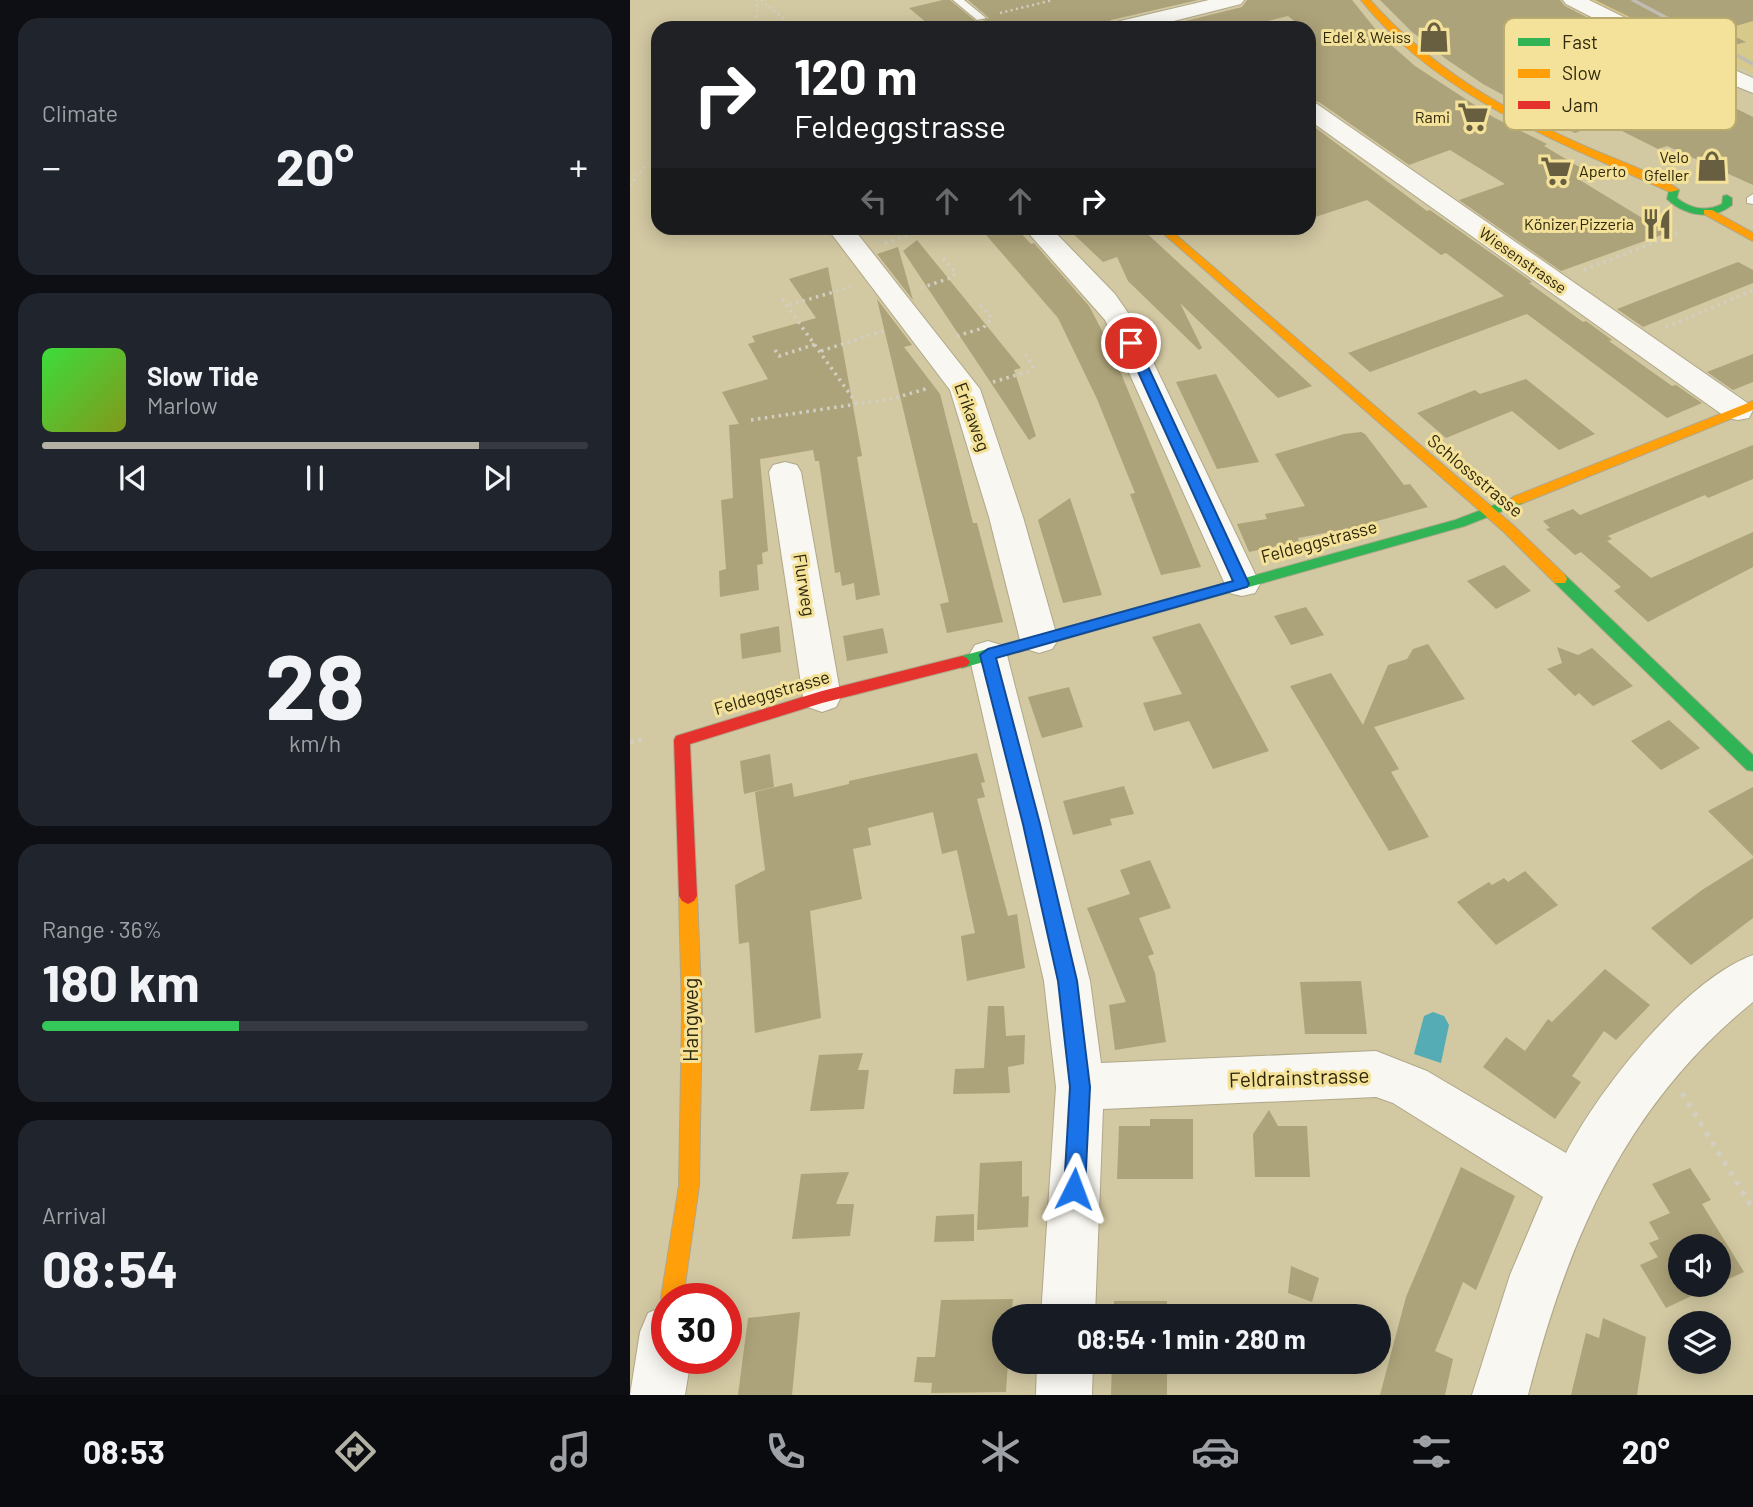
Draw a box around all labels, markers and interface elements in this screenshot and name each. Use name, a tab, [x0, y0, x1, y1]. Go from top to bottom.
legend	[1504, 18, 1736, 130]
shop icon: Edel & Weiss	[1417, 20, 1451, 54]
place label: Edel & Weiss	[1322, 27, 1411, 46]
text: Fast	[1562, 30, 1598, 53]
text: 120 m	[794, 46, 917, 105]
icon: right	[679, 49, 770, 140]
text: Slow	[1562, 61, 1601, 84]
text: Jam	[1562, 93, 1598, 116]
text: Climate	[42, 99, 118, 127]
supermarket icon: Rami	[1456, 100, 1490, 134]
text: Feldeggstrasse	[794, 106, 1006, 144]
place label: Rami	[1415, 107, 1450, 126]
text: 20°	[276, 134, 354, 196]
text: −	[42, 143, 61, 189]
text: +	[569, 143, 588, 189]
place label: Velo Gfeller	[1644, 147, 1689, 184]
shop icon: Velo Gfeller	[1695, 149, 1729, 183]
supermarket icon: Aperto	[1539, 154, 1573, 188]
place label: Aperto	[1579, 161, 1626, 180]
icon: left	[855, 182, 893, 220]
icon: ahead	[928, 182, 966, 220]
icon: ahead	[1001, 182, 1039, 220]
icon: right	[1074, 182, 1112, 220]
restaurant icon: Könizer Pizzeria	[1640, 207, 1674, 241]
place label: Könizer Pizzeria	[1524, 214, 1634, 233]
street label: Wiesenstrasse	[1476, 222, 1571, 297]
pin	[1101, 313, 1161, 373]
icon: arrive	[1112, 324, 1150, 362]
text: Slow Tide	[147, 360, 259, 391]
street label: Erikaweg	[950, 379, 996, 454]
text: Marlow	[147, 391, 218, 419]
street label: Schlossstrasse	[1423, 429, 1528, 522]
icon: previous	[114, 459, 152, 497]
icon: pause	[296, 459, 334, 497]
icon: next	[478, 459, 516, 497]
street label: Feldeggstrasse	[1258, 515, 1379, 567]
street label: Flurweg	[789, 552, 821, 618]
text: 28	[265, 629, 365, 738]
street label: Feldeggstrasse	[711, 665, 832, 719]
text: km/h	[289, 729, 341, 757]
text: Range · 36%	[42, 915, 162, 943]
text: 180 km	[42, 950, 200, 1012]
street label: Hangweg	[677, 978, 702, 1062]
street label: Feldrainstrasse	[1228, 1062, 1370, 1091]
position arrow	[1037, 1152, 1111, 1226]
text: Arrival	[42, 1201, 106, 1229]
map controls	[1668, 1234, 1731, 1374]
button: sound	[1668, 1234, 1731, 1297]
text: 08:54	[42, 1236, 178, 1298]
speed limit sign: 30	[651, 1283, 742, 1374]
button: layers	[1668, 1311, 1731, 1374]
text: 08:54 · 1 min · 280 m	[1077, 1323, 1306, 1354]
icon: directions	[331, 1427, 380, 1476]
icon: music	[546, 1427, 595, 1476]
icon: phone	[761, 1427, 810, 1476]
icon: climate	[976, 1427, 1025, 1476]
icon: car	[1191, 1427, 1240, 1476]
icon: filters	[1407, 1427, 1456, 1476]
text: 08:53	[83, 1432, 165, 1470]
text: 20°	[1622, 1432, 1670, 1470]

